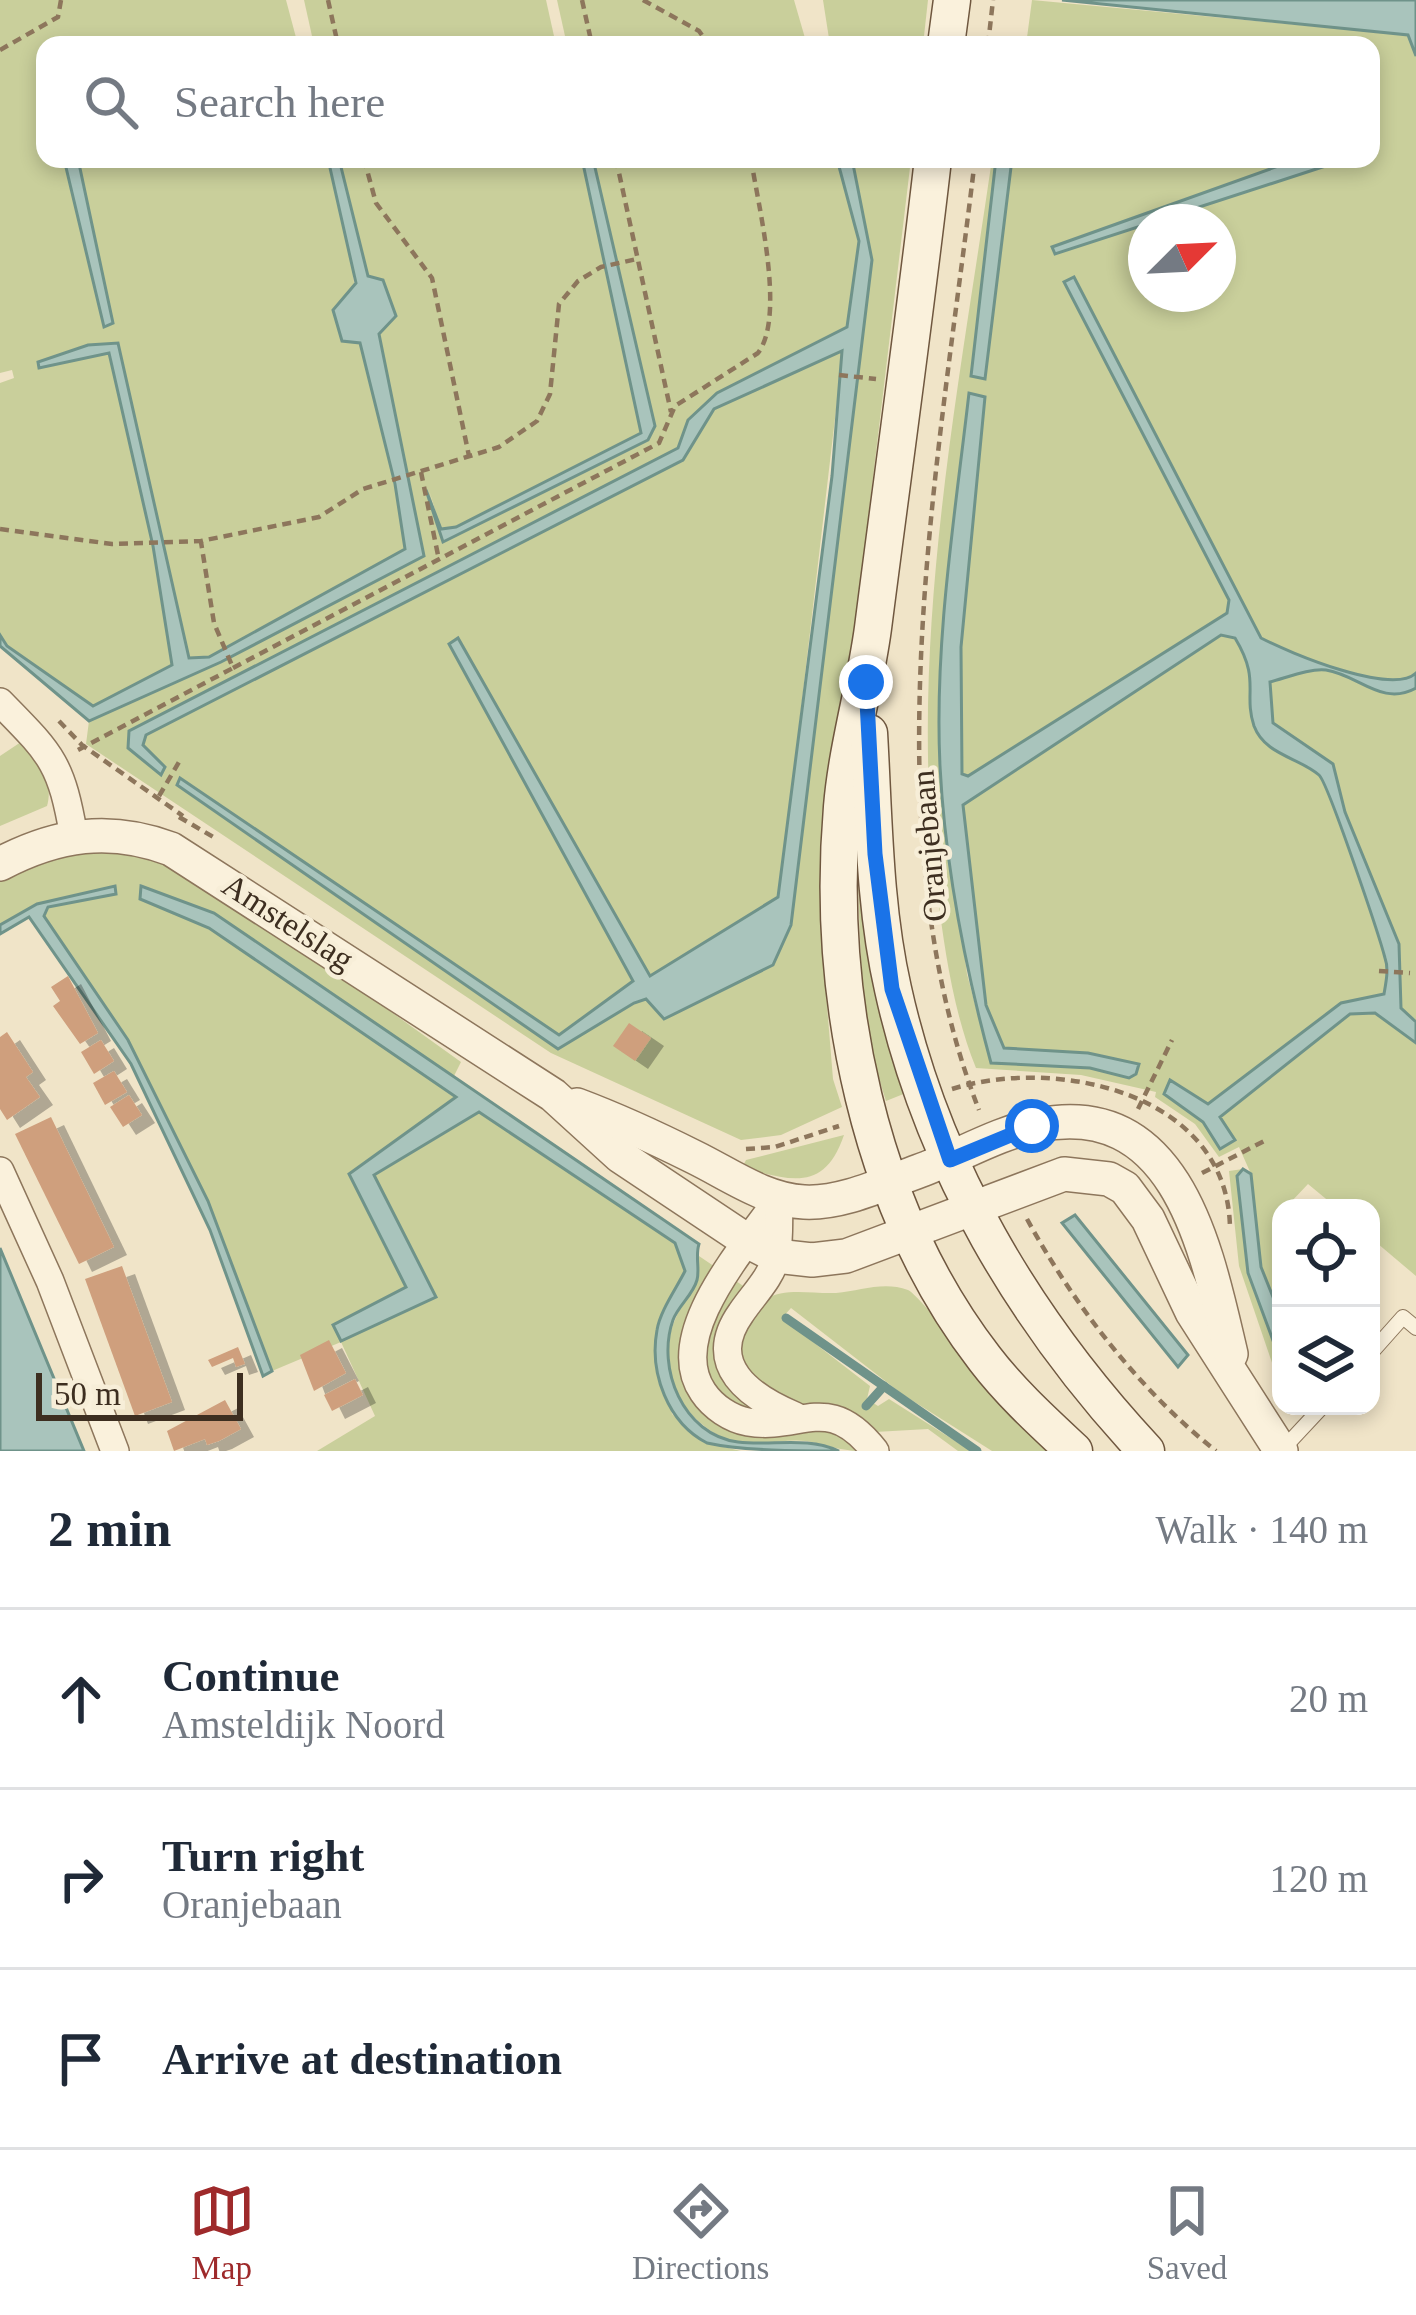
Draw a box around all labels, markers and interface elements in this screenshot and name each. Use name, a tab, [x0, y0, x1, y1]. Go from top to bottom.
search box	[36, 36, 1380, 168]
icon: search	[78, 69, 144, 135]
text: Search here	[174, 77, 385, 127]
north arrow	[1128, 204, 1236, 312]
route end	[839, 655, 893, 709]
street label: Oranjebaan	[904, 769, 954, 923]
street label: Amstelslag	[216, 866, 360, 978]
route start	[1005, 1099, 1059, 1153]
map controls	[1272, 1199, 1380, 1415]
button: locate	[1272, 1199, 1380, 1307]
button: layers	[1272, 1307, 1380, 1415]
scale bar	[36, 1367, 243, 1420]
text: 50 m	[54, 1376, 121, 1412]
text: 2 min	[48, 1501, 171, 1557]
text: Walk · 140 m	[1156, 1508, 1368, 1551]
text: Continue	[162, 1651, 340, 1701]
icon: ahead	[48, 1666, 114, 1732]
text: 20 m	[1289, 1677, 1368, 1720]
text: Amsteldijk Noord	[162, 1703, 445, 1746]
text: Turn right	[162, 1831, 364, 1881]
icon: right	[48, 1846, 114, 1912]
text: 120 m	[1269, 1857, 1368, 1900]
text: Oranjebaan	[162, 1883, 342, 1926]
icon: arrive	[48, 2026, 114, 2092]
text: Arrive at destination	[162, 2034, 562, 2084]
tab: Map	[189, 2178, 255, 2287]
tab: Directions	[632, 2178, 769, 2287]
tab: Saved	[1147, 2178, 1227, 2287]

